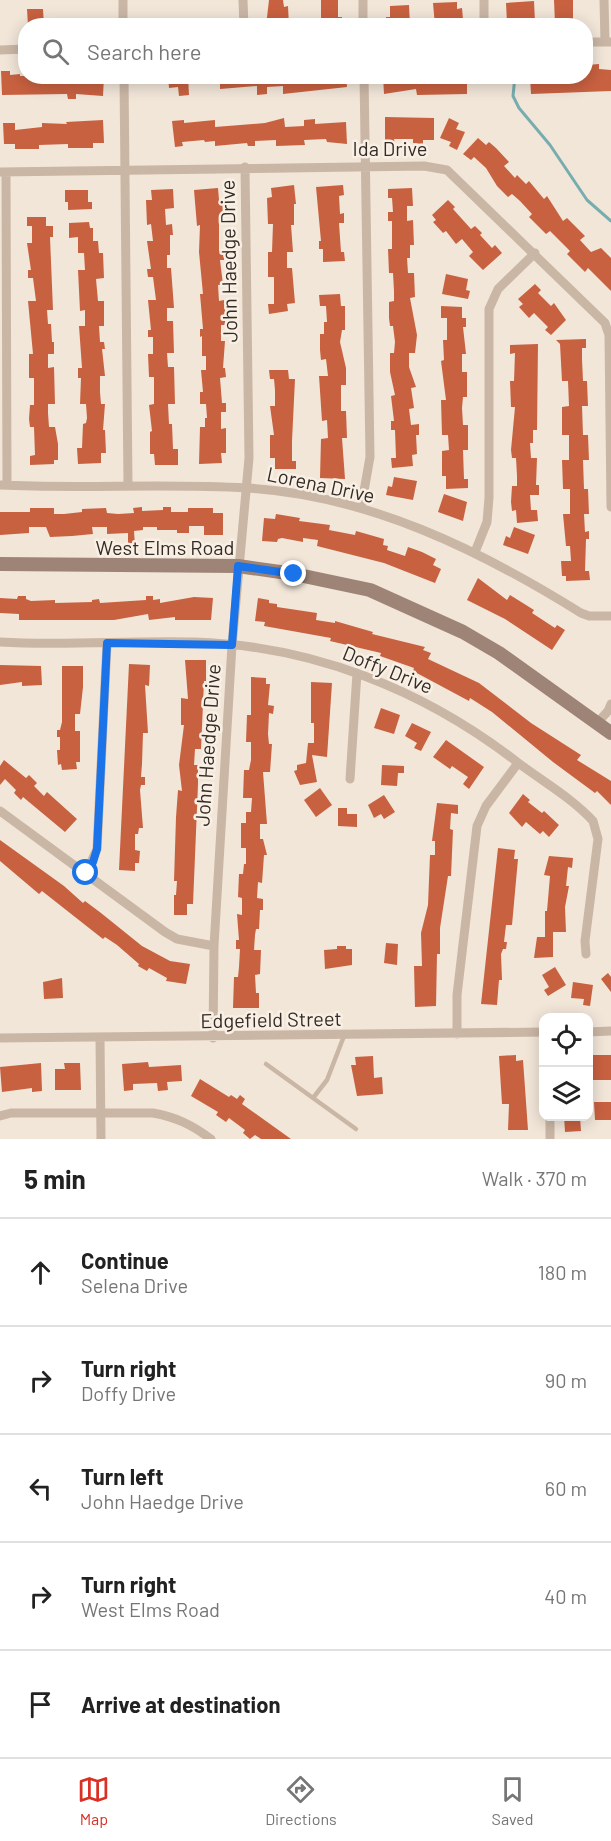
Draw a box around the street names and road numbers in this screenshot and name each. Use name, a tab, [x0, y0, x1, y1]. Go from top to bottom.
street label: Ida Drive	[353, 136, 427, 160]
street label: John Haedge Drive	[215, 179, 241, 343]
street label: Lorena Drive	[265, 461, 377, 507]
street label: West Elms Road	[95, 535, 235, 559]
street label: Doffy Drive	[339, 640, 437, 698]
street label: John Haedge Drive	[189, 663, 225, 827]
street label: Edgefield Street	[200, 1006, 342, 1032]

